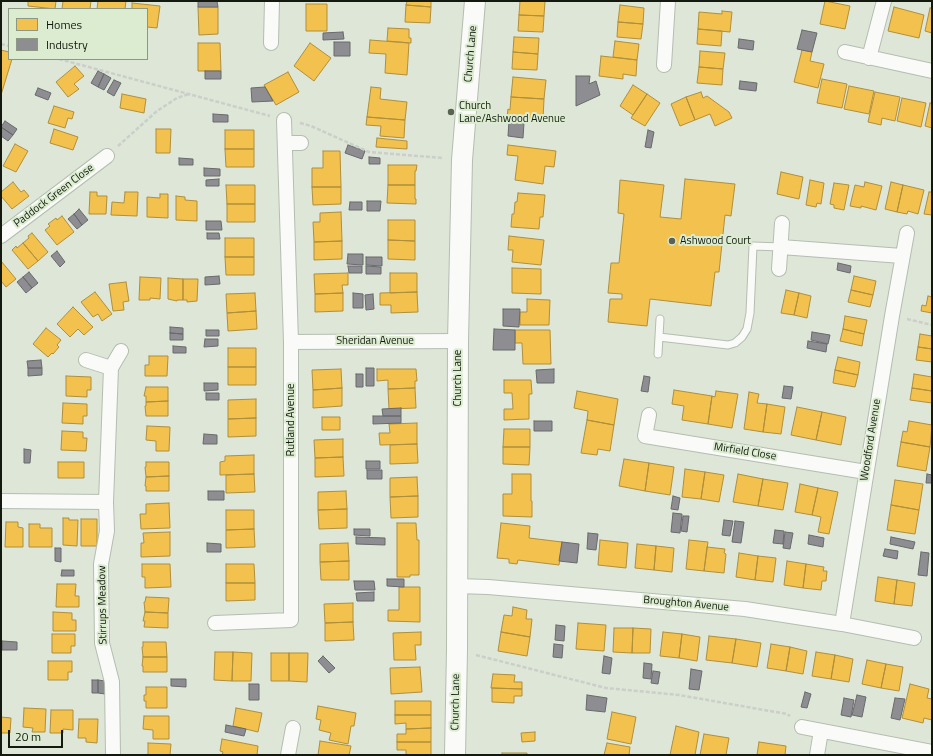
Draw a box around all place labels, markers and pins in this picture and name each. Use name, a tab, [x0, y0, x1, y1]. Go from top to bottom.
place label: Church Lane/Ashwood Avenue	[459, 99, 565, 125]
marker: Church Lane/Ashwood Avenue	[446, 107, 456, 117]
place label: Ashwood Court	[680, 234, 751, 248]
marker: Ashwood Court	[667, 236, 677, 246]

